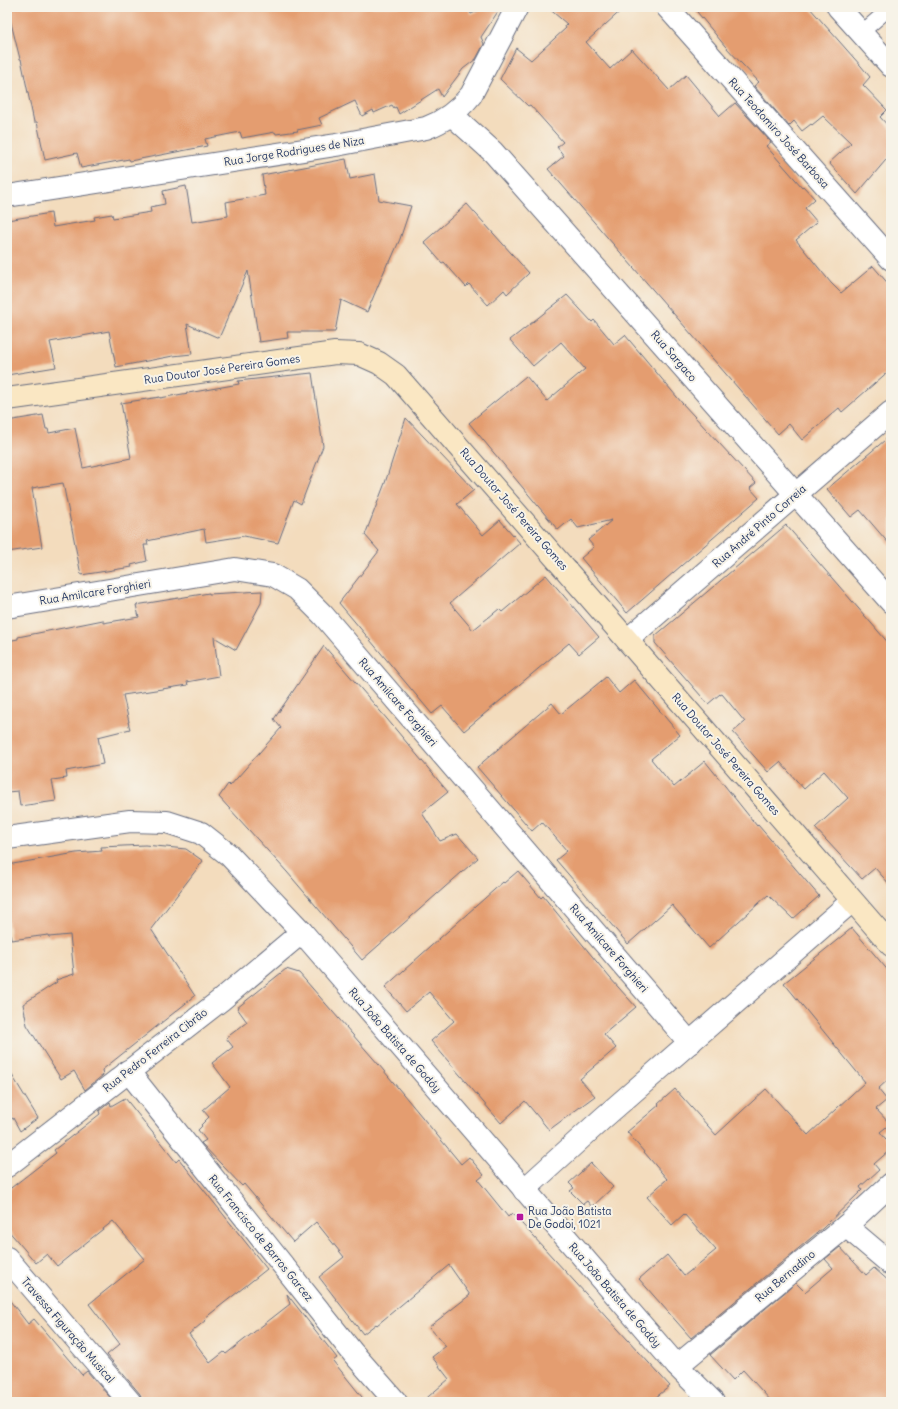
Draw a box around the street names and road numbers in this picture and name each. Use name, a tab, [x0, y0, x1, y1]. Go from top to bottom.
street label: Rua Teodomiro José Barbosa	[726, 75, 832, 191]
street label: Rua Jorge Rodrigues de Niza	[223, 133, 365, 169]
street label: Rua Sargaco	[648, 328, 700, 384]
street label: Rua Doutor José Pereira Gomes	[143, 351, 301, 387]
street label: Rua Doutor José Pereira Gomes	[457, 445, 571, 573]
street label: Rua André Pinto Correia	[709, 482, 809, 570]
street label: Rua Amilcare Forghieri	[38, 576, 152, 608]
street label: Rua Amilcare Forghieri	[356, 655, 440, 749]
street label: Rua Doutor José Pereira Gomes	[669, 690, 783, 818]
street label: Rua Amilcare Forghieri	[567, 901, 651, 995]
street label: Rua João Batista de Godóy	[346, 985, 444, 1095]
street label: Rua Pedro Ferreira Cibrão	[100, 1005, 210, 1095]
street label: Rua Francisco de Barros Garcez	[206, 1172, 316, 1304]
street label: Rua João Batista de Godóy	[566, 1240, 664, 1350]
street label: Rua Bernadino	[752, 1247, 818, 1305]
street label: Travessa Figuração Musical	[18, 1274, 118, 1386]

